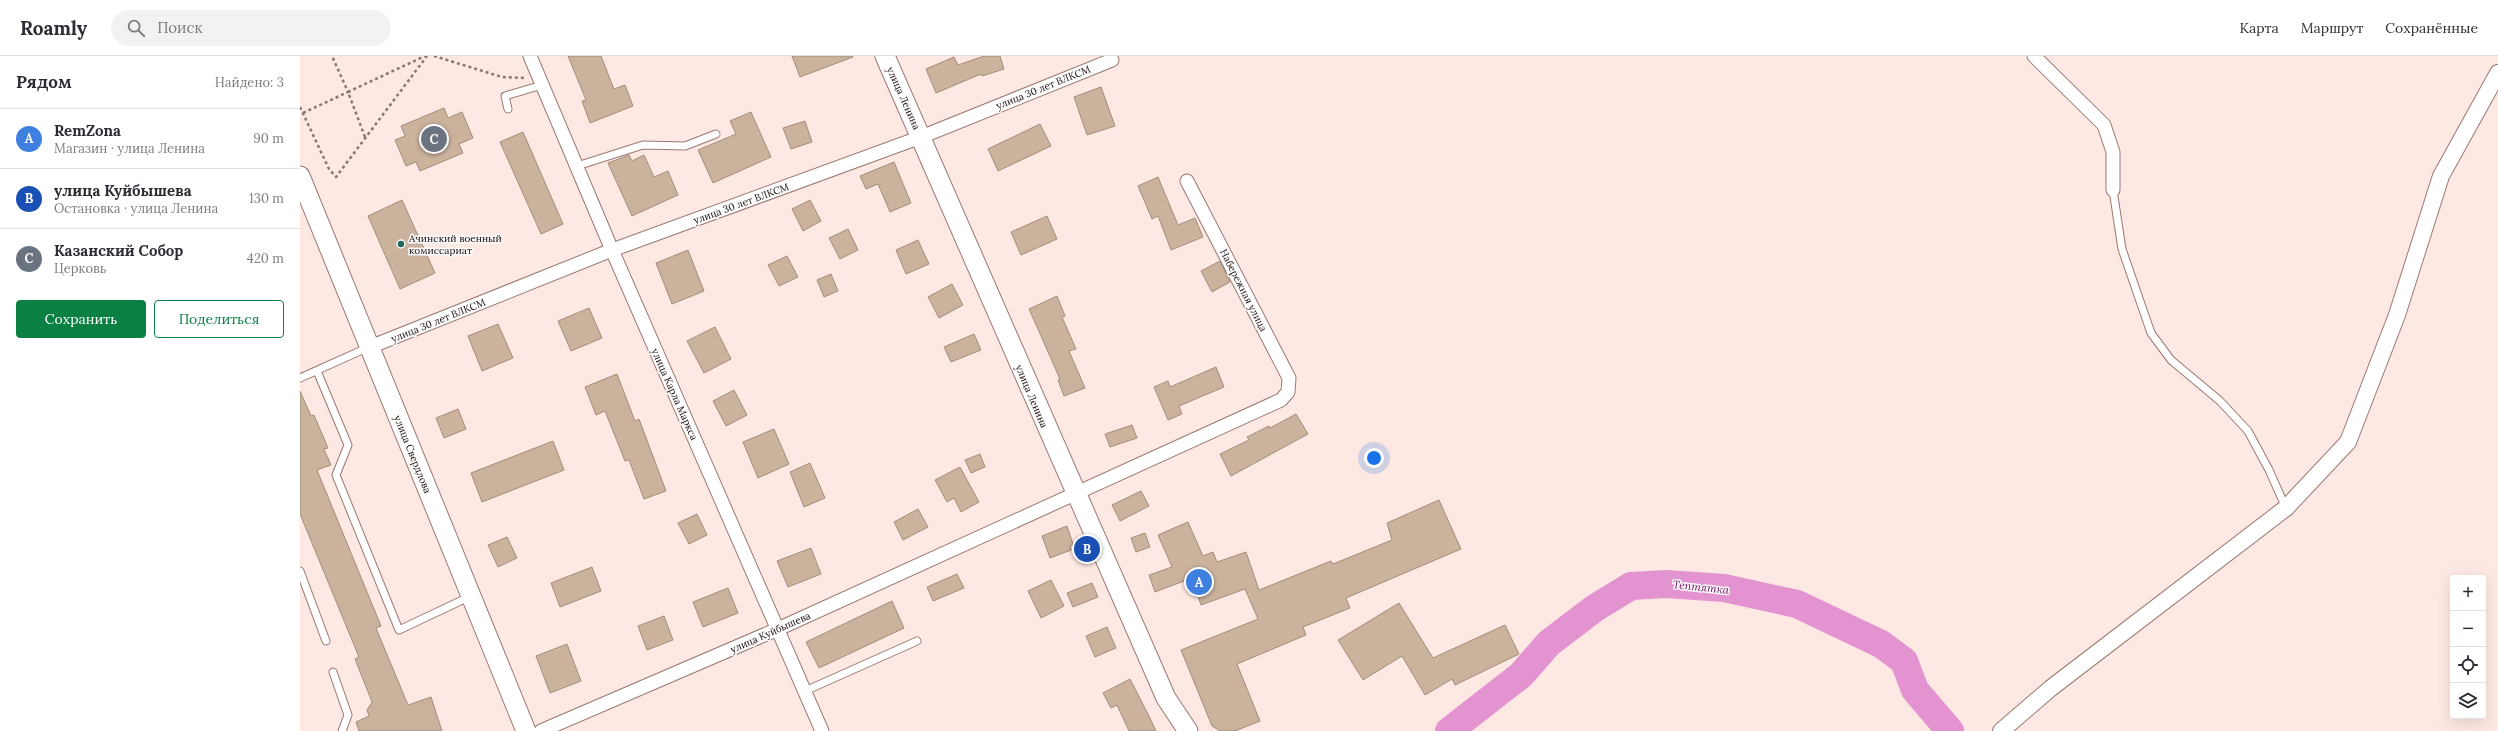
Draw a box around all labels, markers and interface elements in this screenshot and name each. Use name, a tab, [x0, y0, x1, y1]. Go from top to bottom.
search box	[111, 10, 391, 46]
text: Roamly	[20, 16, 87, 40]
icon: search	[125, 17, 147, 39]
text: Поиск	[157, 18, 203, 37]
text: Карта	[2239, 19, 2279, 37]
text: Маршрут	[2301, 19, 2363, 37]
text: Сохранённые	[2385, 19, 2478, 37]
street label: улица 30 лет ВЛКСМ	[994, 63, 1092, 112]
street label: улица Ленина	[884, 65, 923, 132]
text: Рядом	[16, 71, 72, 93]
text: Найдено: 3	[215, 74, 284, 91]
text: RemZona	[54, 121, 121, 140]
pin: C	[421, 124, 447, 154]
text: A	[25, 130, 33, 147]
text: 90 m	[253, 130, 284, 147]
text: Магазин · улица Ленина	[54, 140, 205, 157]
street label: улица 30 лет ВЛКСМ	[692, 180, 791, 227]
text: улица Куйбышева	[54, 181, 192, 200]
text: B	[25, 190, 33, 207]
text: 130 m	[249, 190, 284, 207]
text: Остановка · улица Ленина	[54, 200, 218, 217]
place label: Ачинский военный комиссариат	[408, 232, 502, 257]
marker: Ачинский военный комиссариат	[396, 239, 406, 249]
text: Казанский Собор	[54, 241, 183, 260]
street label: Набережная улица	[1217, 247, 1270, 334]
text: C	[25, 250, 33, 267]
text: 420 m	[247, 250, 284, 267]
text: Церковь	[54, 260, 106, 277]
street label: улица 30 лет ВЛКСМ	[389, 296, 487, 345]
button: Сохранить	[16, 300, 146, 338]
button: Поделиться	[154, 300, 284, 338]
street label: улица Карла Маркса	[648, 346, 701, 442]
street label: улица Ленина	[1012, 363, 1051, 430]
street label: улица Свердлова	[391, 413, 434, 495]
your location	[1364, 448, 1384, 468]
pin: B	[1074, 534, 1100, 564]
pin: A	[1186, 567, 1212, 597]
map controls	[2450, 575, 2486, 719]
button: +	[2450, 575, 2486, 611]
water label: Тептятка	[1672, 577, 1731, 597]
street label: улица Куйбышева	[728, 609, 812, 656]
button: −	[2450, 611, 2486, 647]
button: locate	[2450, 647, 2486, 683]
button: layers	[2450, 683, 2486, 719]

